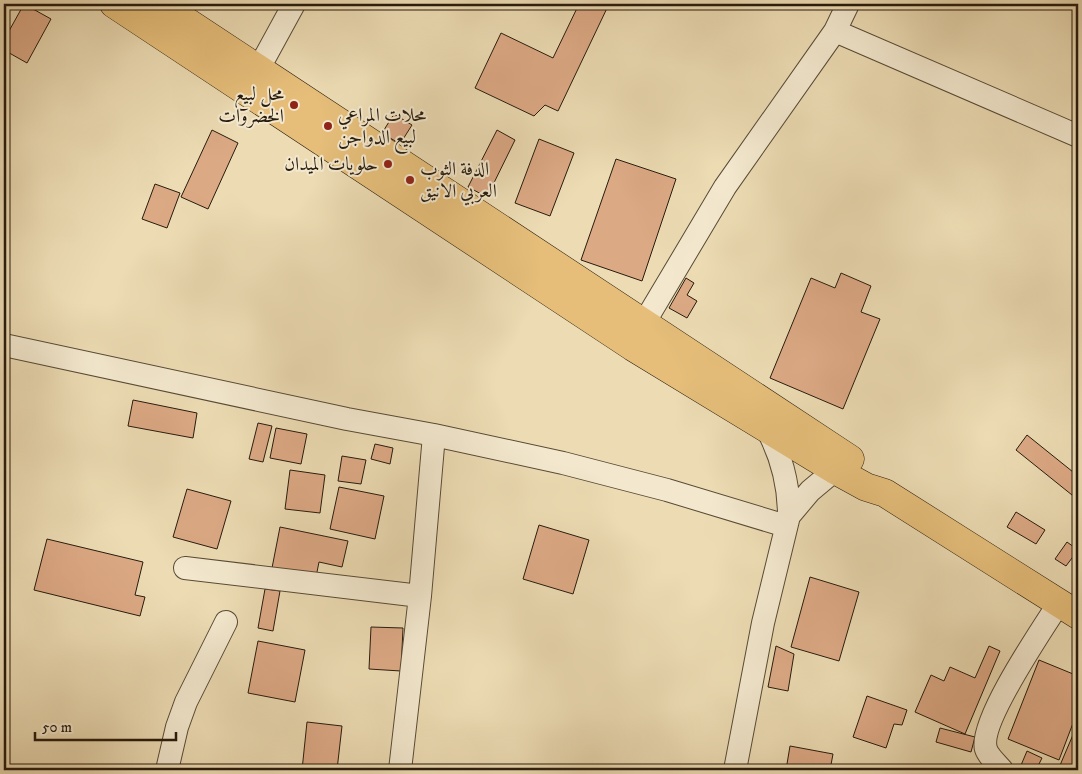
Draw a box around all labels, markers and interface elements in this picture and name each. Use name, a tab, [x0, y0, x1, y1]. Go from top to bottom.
place label: محل لبيع الخضروات	[218, 83, 284, 128]
marker: محل لبيع الخضروات	[288, 99, 300, 111]
place label: محلات المراعي لبيع الدواجن	[338, 104, 427, 154]
marker: محلات المراعي لبيع الدواجن	[322, 120, 334, 132]
place label: حلويات الميدان	[284, 153, 378, 176]
marker: حلويات الميدان	[382, 158, 394, 170]
place label: الدفة الثوب العربي الانيق	[420, 158, 497, 206]
marker: الدفة الثوب العربي الانيق	[404, 174, 416, 186]
scale bar	[35, 709, 176, 741]
text: 50 m	[42, 718, 72, 737]

